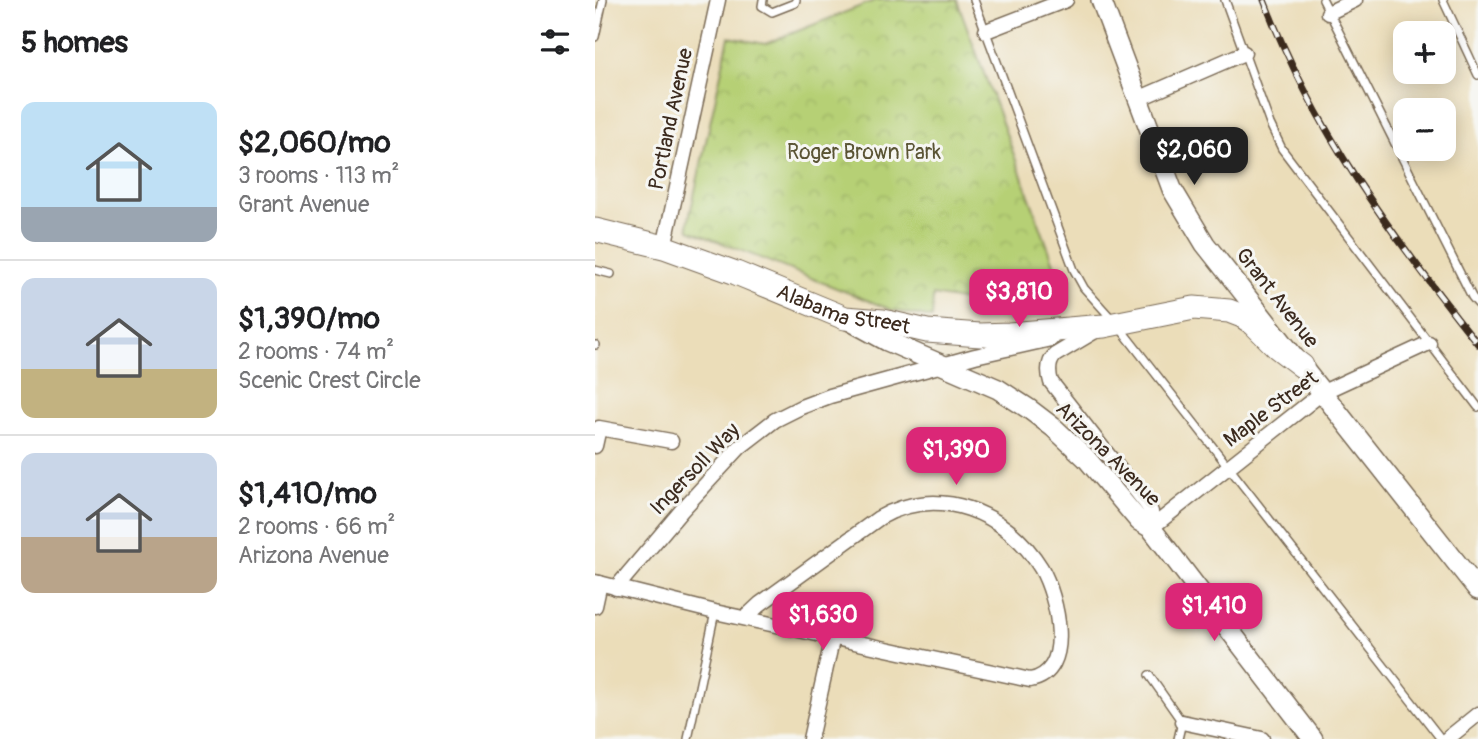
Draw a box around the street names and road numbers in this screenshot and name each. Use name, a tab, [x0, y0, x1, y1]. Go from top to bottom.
street label: Portland Avenue	[643, 45, 699, 192]
street label: Grant Avenue	[1229, 242, 1325, 354]
street label: Alabama Street	[773, 278, 913, 340]
street label: Maple Street	[1218, 364, 1324, 453]
street label: Arizona Avenue	[1050, 396, 1167, 513]
street label: Ingersoll Way	[644, 417, 746, 521]

